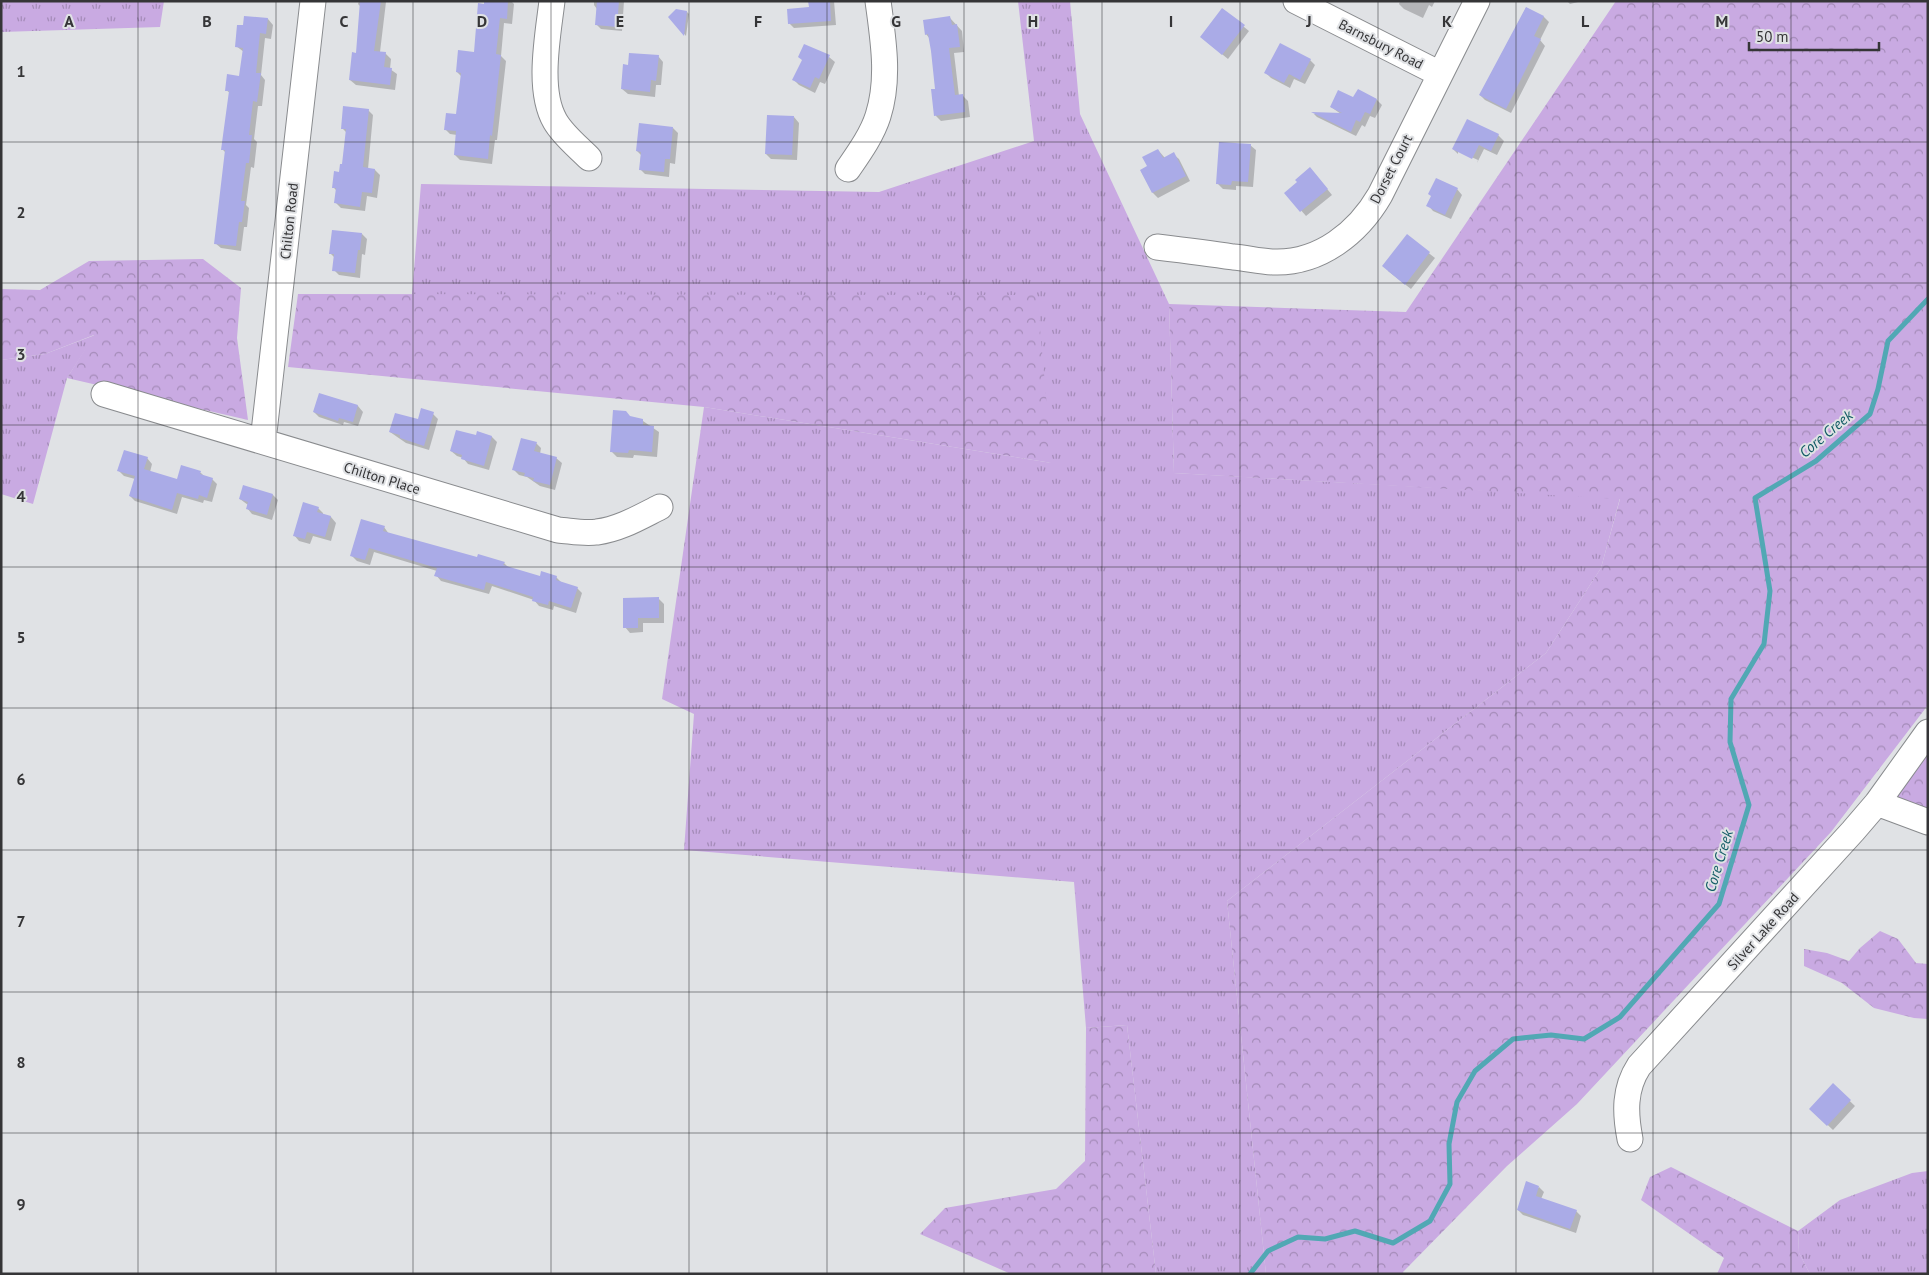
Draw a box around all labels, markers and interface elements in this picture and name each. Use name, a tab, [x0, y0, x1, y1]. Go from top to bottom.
text: A	[64, 11, 74, 31]
text: B	[202, 11, 212, 31]
text: C	[340, 11, 349, 31]
text: D	[477, 11, 487, 31]
text: E	[616, 11, 624, 31]
text: F	[754, 11, 762, 31]
text: G	[891, 11, 901, 31]
text: H	[1028, 11, 1038, 31]
text: I	[1169, 11, 1173, 31]
text: J	[1305, 11, 1312, 31]
text: K	[1442, 11, 1452, 31]
text: L	[1581, 11, 1590, 31]
text: M	[1716, 11, 1728, 31]
street label: Barnsbury Road	[1336, 15, 1426, 73]
scale bar	[1749, 20, 1879, 52]
text: 50 m	[1756, 27, 1789, 46]
text: 1	[16, 61, 26, 81]
street label: Dorset Court	[1366, 131, 1416, 207]
street label: Chilton Road	[276, 182, 302, 260]
text: 2	[16, 202, 26, 222]
text: 3	[16, 344, 26, 364]
water label: Core Creek	[1795, 405, 1857, 462]
street label: Chilton Place	[342, 458, 422, 498]
text: 4	[16, 486, 26, 506]
text: 5	[16, 627, 26, 647]
text: 6	[16, 769, 26, 789]
water label: Core Creek	[1700, 826, 1737, 894]
street label: Silver Lake Road	[1723, 888, 1803, 974]
text: 7	[16, 911, 26, 931]
text: 8	[16, 1052, 26, 1072]
text: 9	[16, 1194, 26, 1214]

